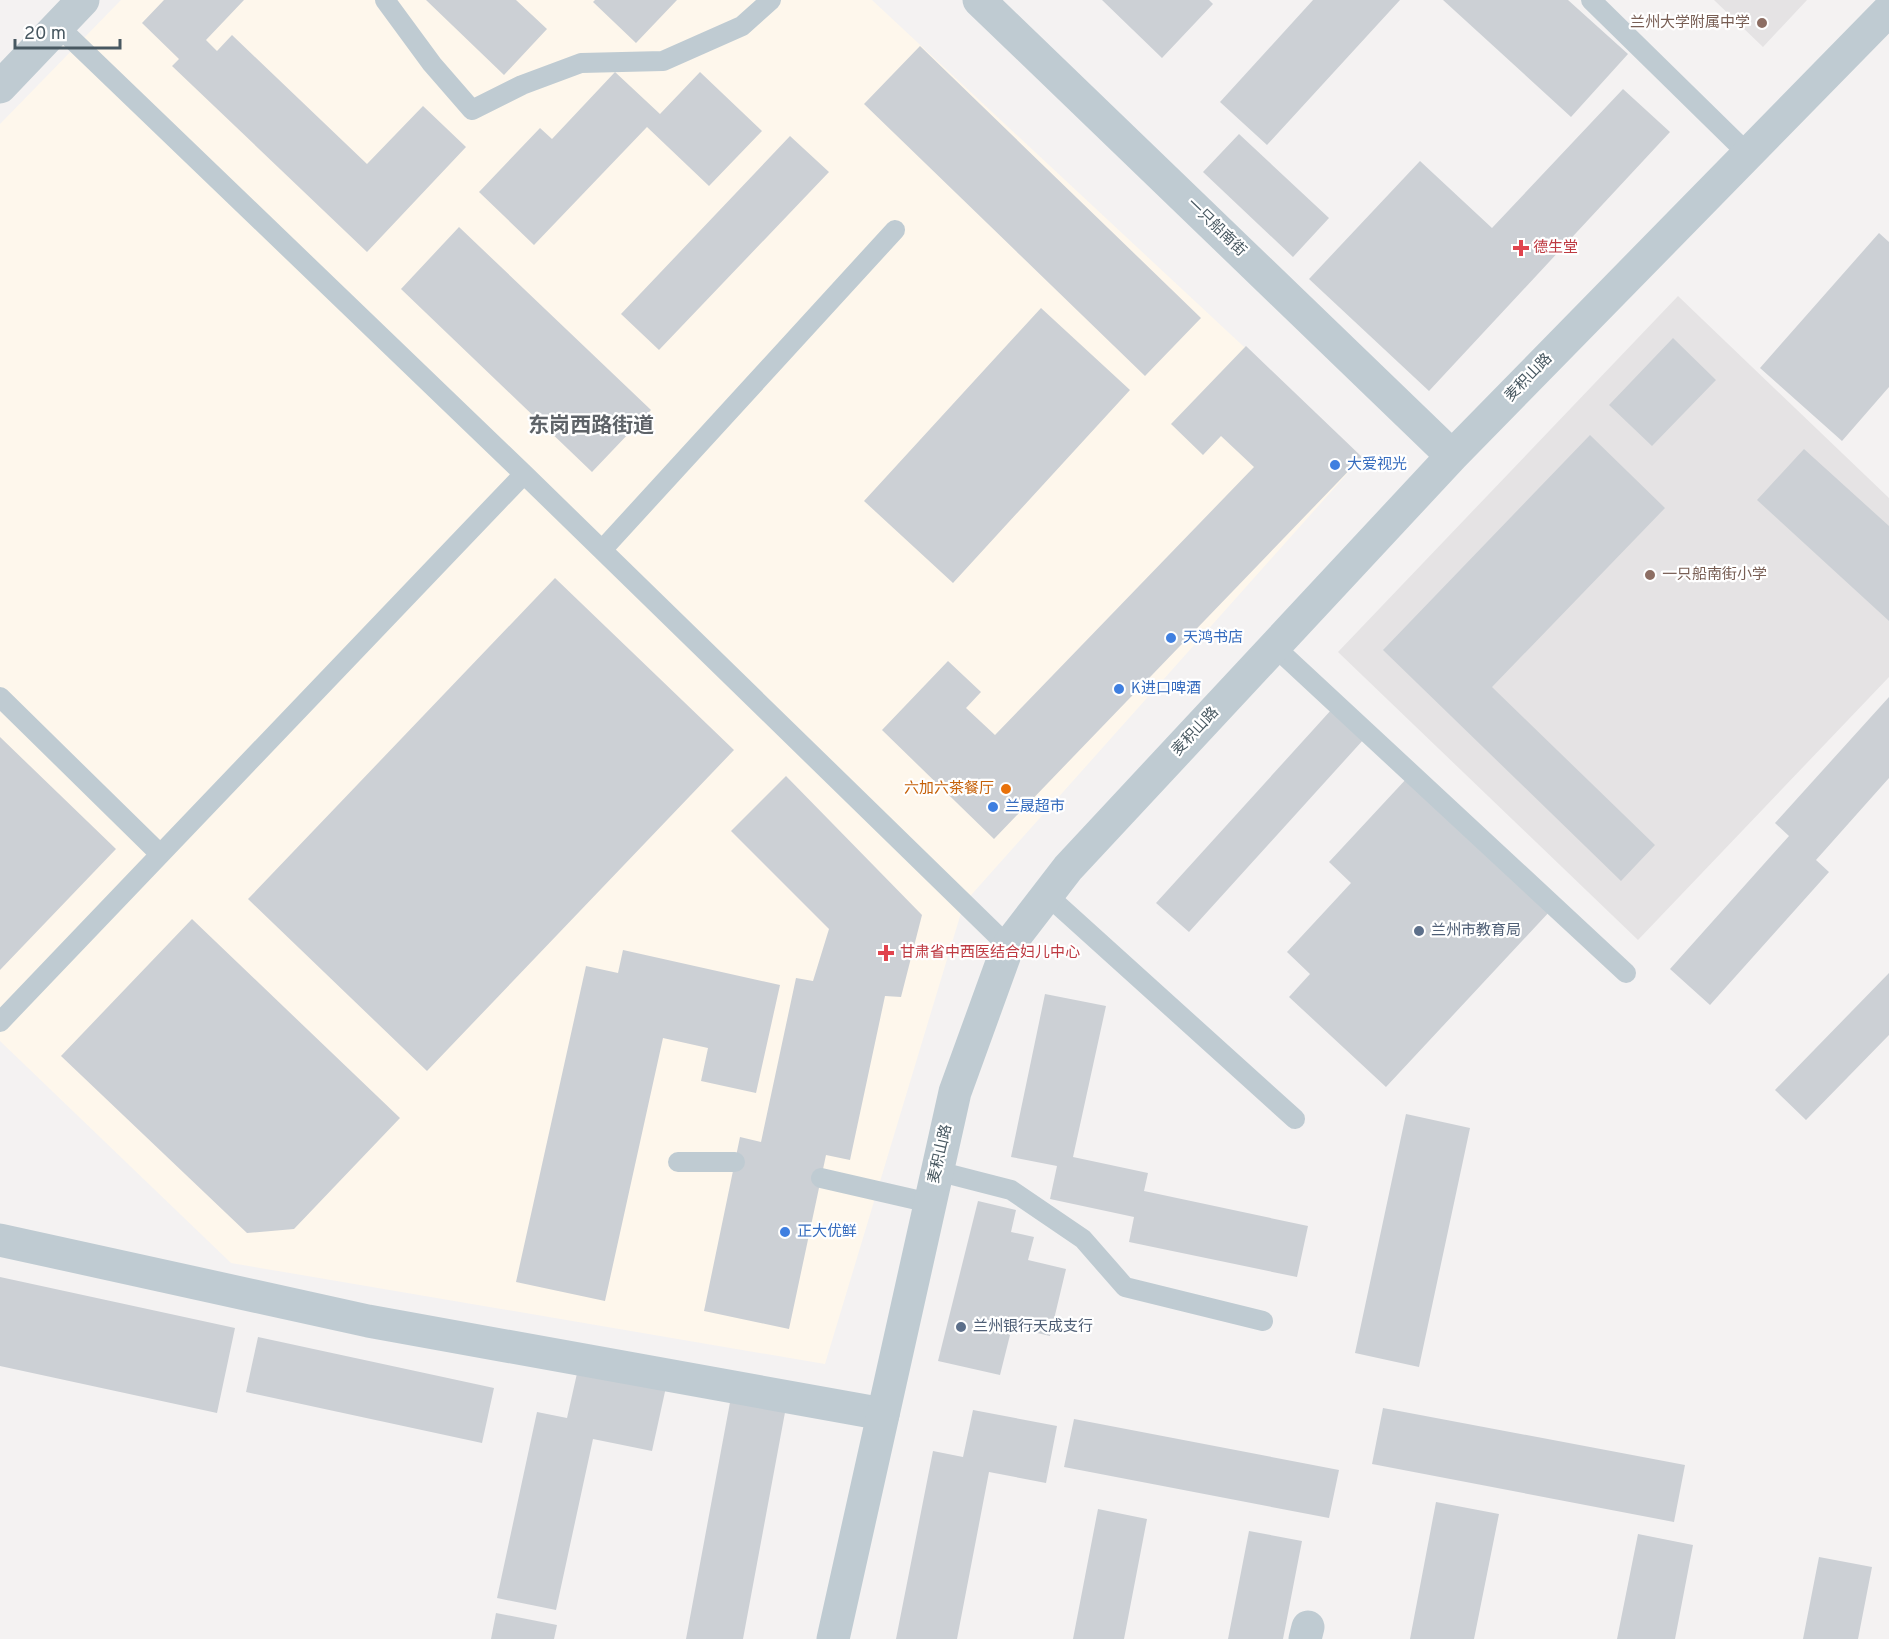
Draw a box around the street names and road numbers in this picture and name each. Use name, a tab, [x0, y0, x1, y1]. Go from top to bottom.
street label: 一只船南街	[1182, 195, 1250, 261]
street label: 麦积山路	[1501, 350, 1557, 406]
street label: 麦积山路	[1169, 704, 1223, 760]
street label: 麦积山路	[925, 1123, 957, 1185]

